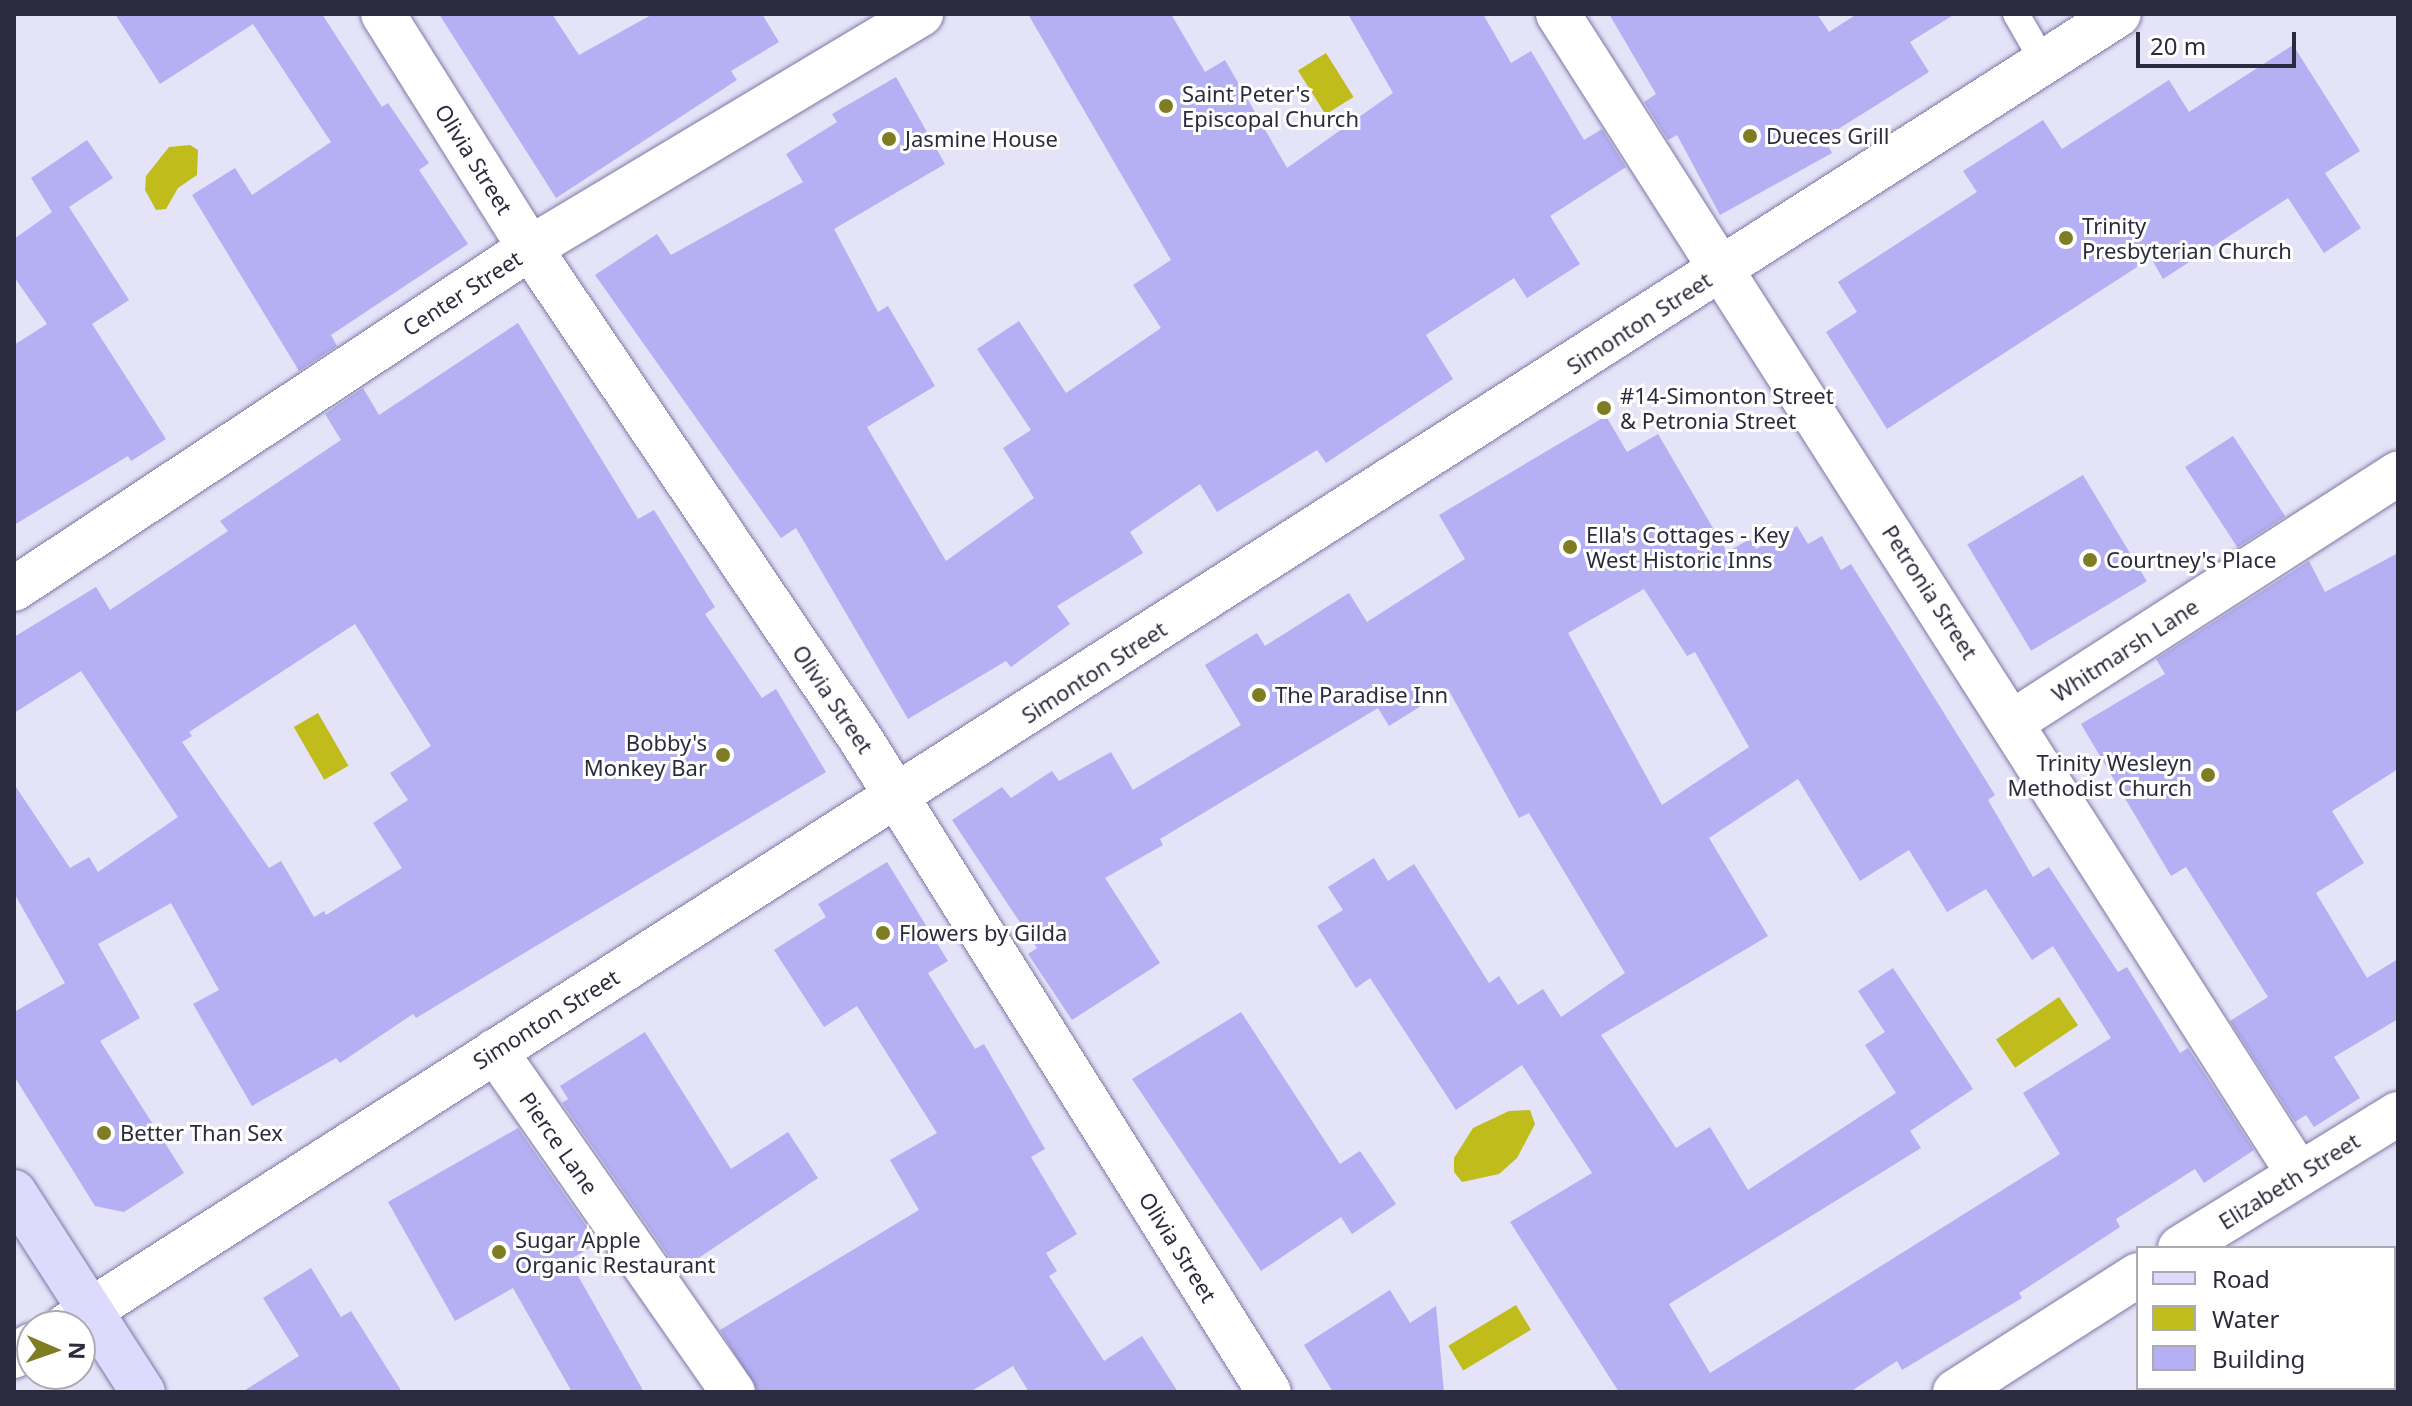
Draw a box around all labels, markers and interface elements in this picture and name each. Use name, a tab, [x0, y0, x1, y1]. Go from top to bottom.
scale bar	[2140, 16, 2300, 66]
text: 20 m	[2150, 29, 2206, 62]
place label: Saint Peter's Episcopal Church	[1182, 80, 1359, 132]
marker: Saint Peter's Episcopal Church	[1157, 97, 1175, 115]
street label: Olivia Street	[430, 99, 518, 219]
place label: Dueces Grill	[1766, 123, 1889, 149]
place label: Jasmine House	[905, 126, 1058, 152]
marker: Dueces Grill	[1741, 127, 1759, 145]
marker: Jasmine House	[880, 130, 898, 148]
place label: Trinity Presbyterian Church	[2082, 212, 2292, 264]
marker: Trinity Presbyterian Church	[2057, 229, 2075, 247]
street label: Center Street	[398, 245, 526, 341]
street label: Simonton Street	[1562, 266, 1716, 380]
place label: #14-Simonton Street & Petronia Street	[1620, 382, 1834, 434]
marker: #14-Simonton Street & Petronia Street	[1595, 399, 1613, 417]
street label: Petronia Street	[1877, 520, 1983, 664]
place label: Ella's Cottages - Key West Historic Inns	[1586, 521, 1789, 572]
marker: Ella's Cottages - Key West Historic Inns	[1561, 538, 1579, 556]
place label: Courtney's Place	[2106, 547, 2276, 573]
marker: Courtney's Place	[2081, 551, 2099, 569]
street label: Whitmarsh Lane	[2047, 593, 2203, 707]
street label: Simonton Street	[1017, 615, 1171, 729]
street label: Olivia Street	[787, 640, 879, 758]
place label: The Paradise Inn	[1275, 682, 1448, 708]
marker: The Paradise Inn	[1250, 686, 1268, 704]
place label: Bobby's Monkey Bar	[584, 729, 707, 780]
marker: Bobby's Monkey Bar	[714, 746, 732, 764]
place label: Trinity Wesleyn Methodist Church	[2007, 749, 2192, 800]
marker: Trinity Wesleyn Methodist Church	[2199, 766, 2217, 784]
place label: Flowers by Gilda	[899, 920, 1067, 946]
marker: Flowers by Gilda	[874, 924, 892, 942]
street label: Simonton Street	[468, 963, 624, 1075]
street label: Pierce Lane	[514, 1087, 604, 1199]
place label: Better Than Sex	[120, 1120, 283, 1146]
marker: Better Than Sex	[95, 1124, 113, 1142]
street label: Elizabeth Street	[2214, 1127, 2364, 1235]
street label: Olivia Street	[1134, 1187, 1222, 1307]
place label: Sugar Apple Organic Restaurant	[515, 1226, 716, 1278]
marker: Sugar Apple Organic Restaurant	[490, 1243, 508, 1261]
legend	[2136, 1246, 2396, 1390]
text: Road	[2212, 1262, 2270, 1295]
text: Water	[2212, 1302, 2279, 1335]
north arrow	[16, 1310, 96, 1390]
text: N	[63, 1341, 93, 1360]
text: Building	[2212, 1342, 2305, 1375]

